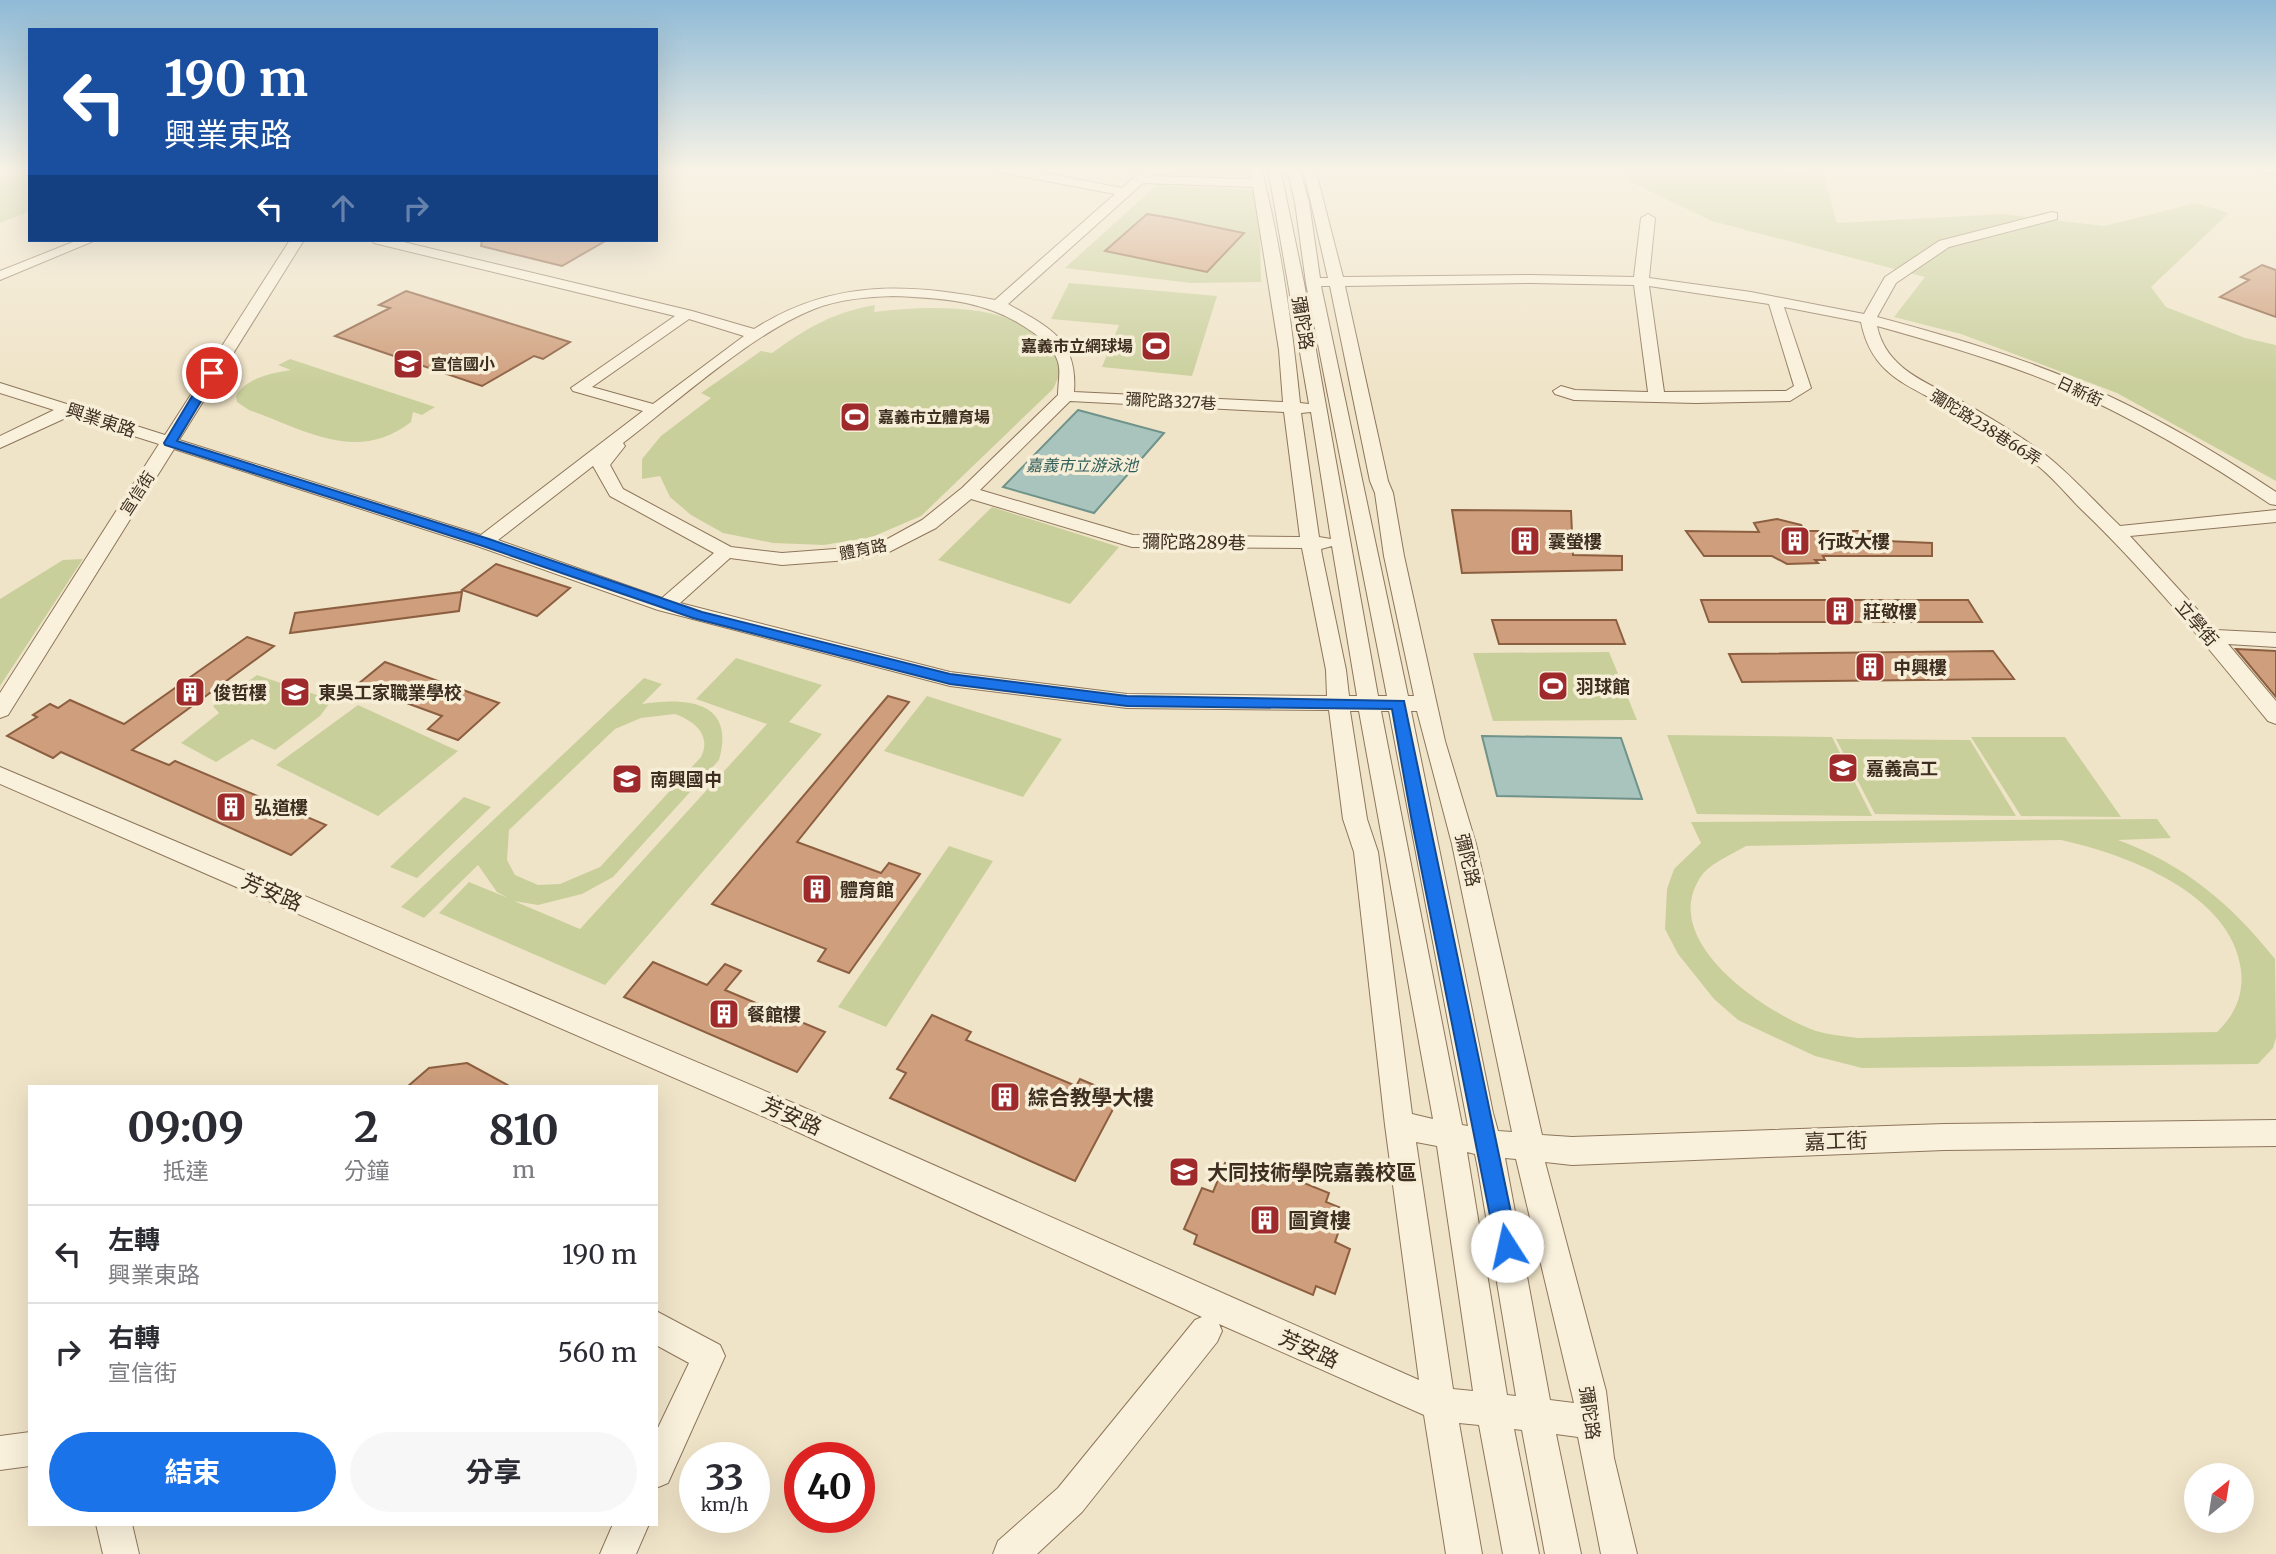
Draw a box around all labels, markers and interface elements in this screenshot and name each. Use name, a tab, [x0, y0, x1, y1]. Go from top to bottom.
text: 190 m	[164, 48, 308, 109]
icon: left	[49, 56, 140, 147]
text: 興業東路	[164, 115, 292, 155]
icon: left	[251, 189, 289, 227]
icon: ahead	[324, 189, 362, 227]
icon: right	[397, 189, 435, 227]
street label: 彌陀路	[1287, 295, 1319, 351]
sports icon: 嘉義市立網球場	[1139, 329, 1173, 363]
place label: 嘉義市立網球場	[1021, 336, 1133, 356]
pin	[182, 343, 242, 403]
school or university icon: 宣信國小	[391, 347, 425, 381]
icon: arrive	[193, 354, 231, 392]
place label: 宣信國小	[431, 354, 495, 374]
street label: 日新街	[2054, 372, 2106, 410]
street label: 彌陀路238巷66弄	[1927, 385, 2045, 469]
street label: 彌陀路327巷	[1125, 389, 1217, 413]
street label: 興業東路	[63, 398, 139, 442]
sports icon: 嘉義市立體育場	[838, 400, 872, 434]
place label: 嘉義市立體育場	[878, 407, 990, 427]
water label: 嘉義市立游泳池	[1026, 455, 1140, 475]
street label: 宣信街	[116, 467, 158, 519]
building icon: 囊螢樓	[1508, 524, 1542, 558]
building icon: 行政大樓	[1778, 524, 1812, 558]
street label: 彌陀路289巷	[1142, 530, 1246, 554]
place label: 囊螢樓	[1548, 530, 1602, 553]
place label: 行政大樓	[1818, 530, 1890, 553]
street label: 體育路	[838, 535, 888, 563]
building icon: 莊敬樓	[1823, 594, 1857, 628]
street label: 立學街	[2171, 595, 2223, 651]
place label: 莊敬樓	[1863, 600, 1917, 623]
building icon: 中興樓	[1853, 650, 1887, 684]
place label: 中興樓	[1893, 656, 1947, 679]
sports icon: 羽球館	[1536, 669, 1570, 703]
building icon: 俊哲樓	[173, 675, 207, 709]
school or university icon: 東吳工家職業學校	[278, 675, 312, 709]
place label: 羽球館	[1576, 675, 1630, 698]
place label: 俊哲樓	[213, 681, 267, 704]
place label: 東吳工家職業學校	[318, 681, 462, 704]
school or university icon: 嘉義高工	[1826, 751, 1860, 785]
place label: 嘉義高工	[1866, 757, 1938, 780]
school or university icon: 南興國中	[610, 762, 644, 796]
place label: 南興國中	[650, 768, 722, 791]
building icon: 弘道樓	[214, 790, 248, 824]
place label: 弘道樓	[254, 796, 308, 819]
street label: 彌陀路	[1451, 831, 1485, 889]
street label: 芳安路	[238, 867, 306, 917]
building icon: 體育館	[800, 872, 834, 906]
place label: 體育館	[840, 878, 894, 901]
building icon: 餐館樓	[707, 997, 741, 1031]
place label: 餐館樓	[747, 1003, 801, 1026]
building icon: 綜合教學大樓	[988, 1080, 1022, 1114]
place label: 綜合教學大樓	[1028, 1084, 1154, 1111]
street label: 芳安路	[758, 1091, 826, 1141]
text: 09:09	[127, 1101, 244, 1153]
text: 2	[354, 1101, 379, 1153]
text: 810	[489, 1104, 559, 1156]
street label: 嘉工街	[1804, 1126, 1868, 1156]
text: m	[512, 1155, 535, 1184]
school or university icon: 大同技術學院嘉義校區	[1167, 1155, 1201, 1189]
text: 抵達	[163, 1156, 209, 1185]
text: 分鐘	[343, 1156, 389, 1185]
place label: 大同技術學院嘉義校區	[1207, 1159, 1417, 1186]
building icon: 圖資樓	[1248, 1203, 1282, 1237]
place label: 圖資樓	[1288, 1207, 1351, 1234]
position arrow	[1470, 1209, 1544, 1283]
text: 左轉	[108, 1223, 160, 1256]
icon: left	[49, 1235, 87, 1273]
text: 190 m	[562, 1238, 637, 1271]
text: 興業東路	[108, 1260, 200, 1289]
text: 右轉	[108, 1321, 160, 1354]
street label: 芳安路	[1275, 1324, 1343, 1374]
icon: right	[49, 1333, 87, 1371]
text: 560 m	[558, 1336, 637, 1369]
text: 宣信街	[108, 1358, 177, 1387]
street label: 彌陀路	[1575, 1385, 1605, 1441]
button: 結束	[49, 1432, 336, 1512]
button: 分享	[350, 1432, 637, 1512]
speed limit sign: 40	[784, 1442, 875, 1533]
text: 33	[705, 1456, 744, 1500]
north arrow	[2184, 1463, 2254, 1533]
map controls	[2184, 1463, 2254, 1533]
text: km/h	[701, 1493, 748, 1516]

